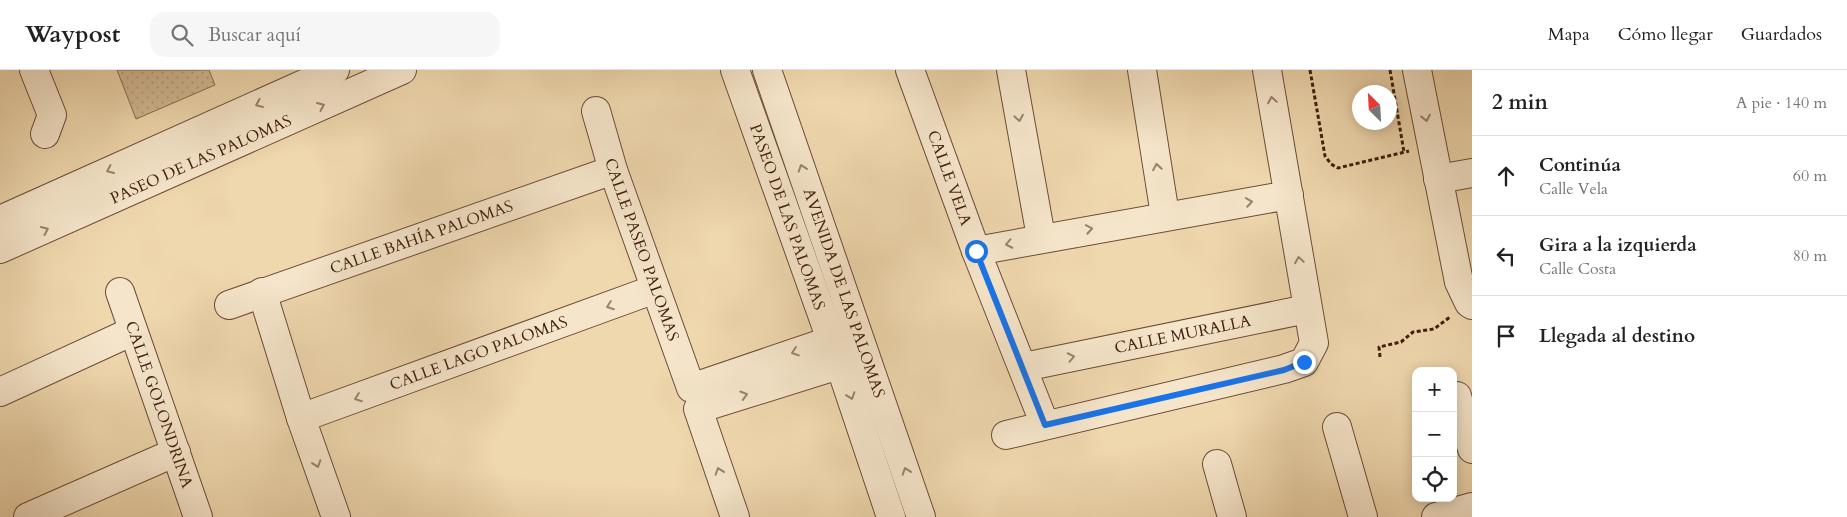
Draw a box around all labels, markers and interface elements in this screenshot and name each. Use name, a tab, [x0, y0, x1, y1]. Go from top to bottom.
search box	[150, 12, 500, 57]
text: Waypost	[25, 18, 120, 51]
icon: search	[168, 21, 196, 49]
text: Buscar aquí	[208, 22, 301, 48]
text: Mapa	[1548, 22, 1590, 47]
text: Cómo llegar	[1618, 22, 1713, 47]
text: Guardados	[1741, 22, 1822, 47]
north arrow	[1352, 85, 1397, 130]
text: 2 min	[1492, 88, 1548, 117]
text: A pie · 140 m	[1736, 92, 1827, 114]
one-way arrow	[1268, 96, 1278, 105]
one-way arrow	[255, 98, 264, 109]
one-way arrow	[316, 102, 325, 113]
street label: PASEO DE LAS PALOMAS	[107, 110, 295, 209]
one-way arrow	[1014, 114, 1024, 122]
one-way arrow	[1421, 114, 1431, 122]
street label: PASEO DE LAS PALOMAS	[744, 121, 831, 313]
street label: CALLE VELA	[922, 127, 977, 229]
text: Continúa	[1539, 152, 1621, 178]
street label: CALLE PASEO PALOMAS	[599, 156, 684, 344]
icon: ahead	[1492, 162, 1520, 190]
one-way arrow	[1153, 163, 1163, 172]
one-way arrow	[106, 164, 115, 175]
one-way arrow	[797, 165, 807, 173]
text: 60 m	[1793, 165, 1827, 187]
text: Calle Vela	[1539, 178, 1608, 200]
street label: AVENIDA DE LAS PALOMAS	[798, 185, 890, 401]
street label: CALLE BAHÍA PALOMAS	[327, 195, 516, 280]
one-way arrow	[1245, 197, 1254, 207]
one-way arrow	[1085, 224, 1093, 234]
one-way arrow	[39, 226, 48, 236]
text: Gira a la izquierda	[1539, 232, 1697, 258]
one-way arrow	[1004, 238, 1013, 249]
route start	[965, 240, 988, 263]
icon: left	[1492, 242, 1520, 270]
text: 80 m	[1793, 245, 1827, 267]
one-way arrow	[1295, 256, 1305, 265]
text: Calle Costa	[1539, 258, 1616, 280]
one-way arrow	[606, 300, 614, 310]
street label: CALLE MURALLA	[1113, 310, 1253, 359]
street label: CALLE LAGO PALOMAS	[387, 311, 571, 396]
street label: CALLE GOLONDRINA	[120, 318, 198, 492]
icon: arrive	[1492, 322, 1520, 350]
text: Llegada al destino	[1539, 323, 1695, 349]
one-way arrow	[792, 347, 800, 357]
route end	[1293, 351, 1316, 374]
one-way arrow	[1067, 352, 1076, 363]
map controls	[1412, 367, 1457, 502]
button: +	[1412, 367, 1457, 412]
one-way arrow	[740, 390, 748, 400]
one-way arrow	[845, 391, 855, 400]
one-way arrow	[354, 392, 363, 402]
button: −	[1412, 412, 1457, 457]
button: locate	[1412, 457, 1457, 502]
one-way arrow	[311, 460, 321, 468]
one-way arrow	[715, 467, 725, 476]
one-way arrow	[902, 467, 912, 476]

